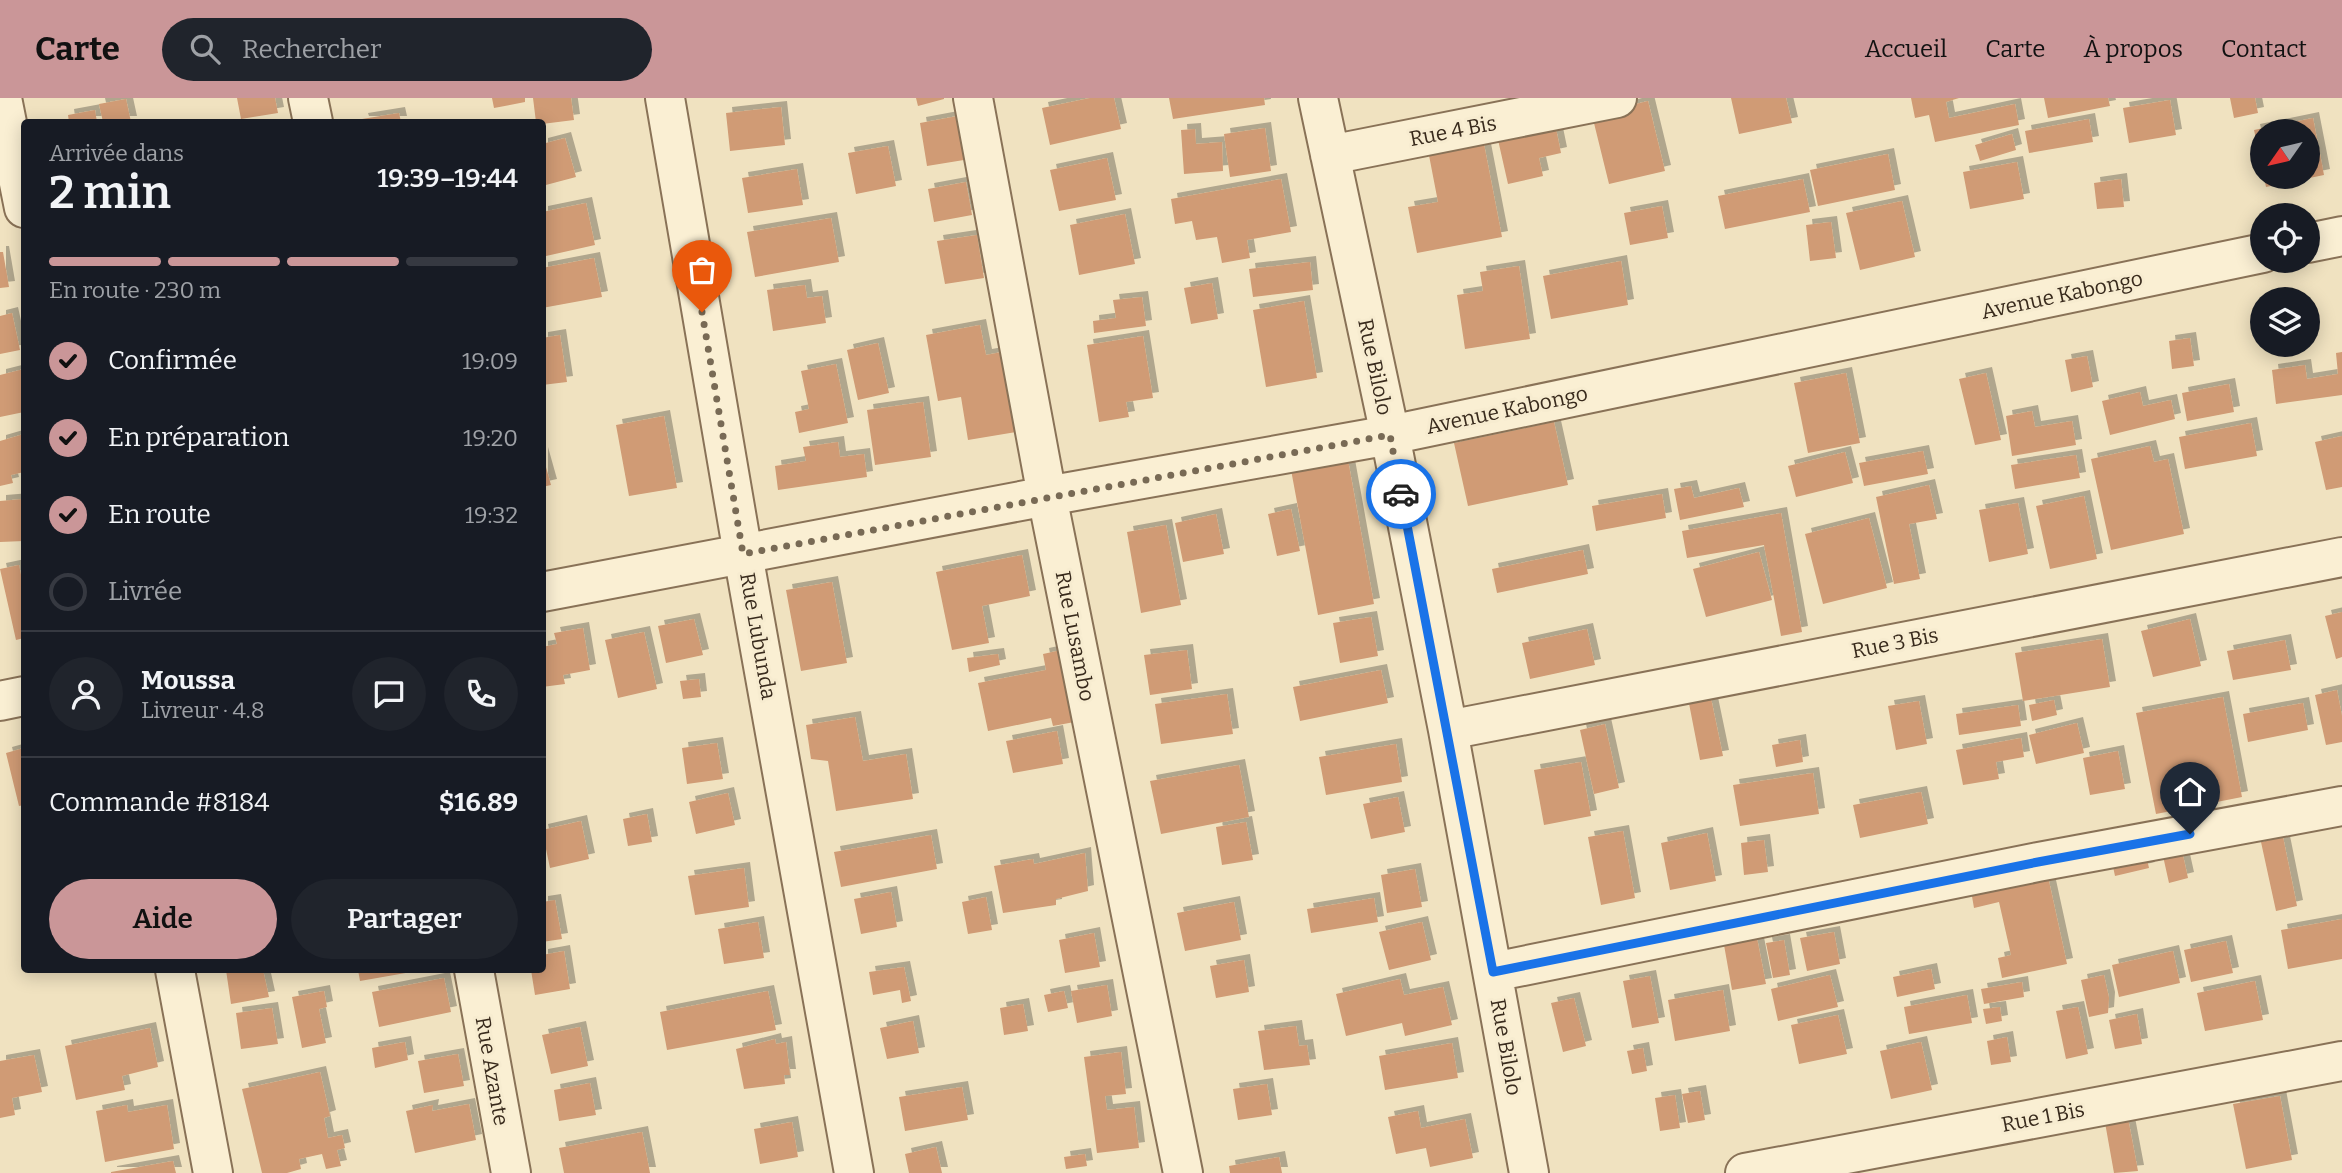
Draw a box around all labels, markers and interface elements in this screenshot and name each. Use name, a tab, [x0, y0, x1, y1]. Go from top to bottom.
search box	[162, 18, 652, 81]
text: Carte	[35, 29, 120, 69]
icon: search	[186, 30, 224, 68]
text: Rechercher	[242, 34, 382, 65]
text: Accueil	[1865, 35, 1947, 63]
text: Carte	[1985, 35, 2045, 63]
text: À propos	[2083, 35, 2183, 63]
text: Contact	[2221, 35, 2307, 63]
street label: Rue 4 Bis	[1407, 110, 1499, 152]
north arrow	[2250, 119, 2320, 189]
map controls	[2250, 119, 2320, 357]
text: Arrivée dans	[49, 139, 184, 167]
text: 19:39–19:44	[377, 163, 518, 194]
text: 2 min	[49, 165, 171, 220]
button: locate	[2250, 203, 2320, 273]
pin	[672, 240, 732, 312]
icon: bag	[683, 251, 721, 289]
street label: Avenue Kabongo	[1979, 265, 2145, 325]
text: En route · 230 m	[49, 276, 221, 304]
button: layers	[2250, 287, 2320, 357]
street label: Rue Bilolo	[1352, 316, 1398, 418]
icon: check	[49, 342, 87, 380]
text: Confirmée	[108, 345, 237, 376]
text: 19:09	[462, 347, 518, 375]
street label: Avenue Kabongo	[1424, 380, 1590, 440]
icon: check	[49, 419, 87, 457]
text: En préparation	[108, 422, 289, 453]
text: 19:20	[463, 424, 518, 452]
courier	[1366, 459, 1436, 529]
icon: car	[1382, 475, 1420, 513]
icon: check	[49, 496, 87, 534]
text: En route	[108, 499, 211, 530]
text: 19:32	[465, 501, 518, 529]
street label: Rue Lusambo	[1050, 569, 1100, 703]
street label: Rue Lubunda	[734, 570, 782, 702]
text: Livrée	[108, 576, 182, 607]
street label: Rue 3 Bis	[1849, 622, 1941, 664]
button: person	[49, 657, 123, 731]
button: chat	[352, 657, 426, 731]
button: phone	[444, 657, 518, 731]
text: Moussa	[141, 665, 235, 696]
text: Livreur · 4.8	[141, 696, 265, 724]
pin	[2160, 762, 2220, 834]
icon: home	[2171, 773, 2209, 811]
text: Commande #8184	[49, 787, 270, 818]
text: $16.89	[439, 787, 518, 818]
button: Aide	[49, 879, 277, 959]
button: Partager	[291, 879, 518, 959]
street label: Rue Bilolo	[1485, 997, 1527, 1097]
street label: Rue Azante	[470, 1014, 514, 1128]
street label: Rue 1 Bis	[1999, 1096, 2087, 1138]

